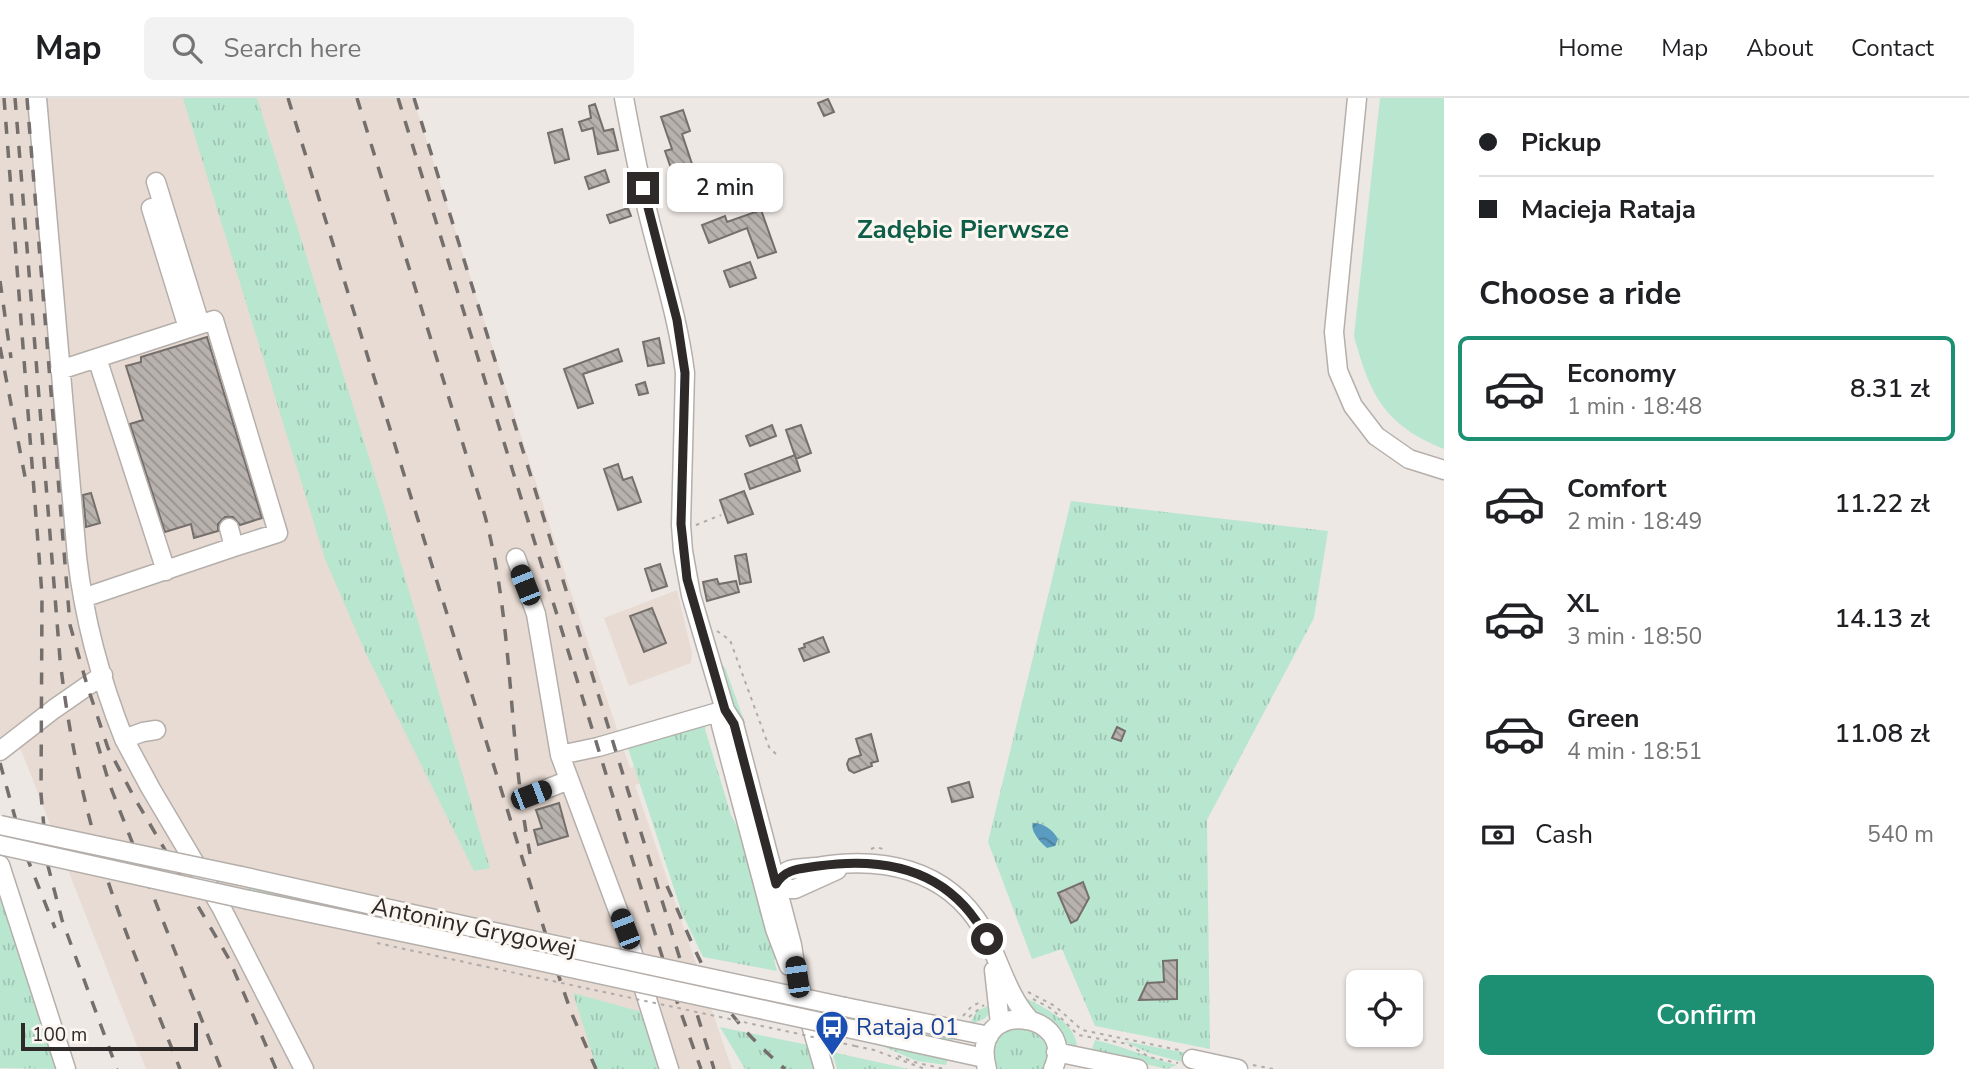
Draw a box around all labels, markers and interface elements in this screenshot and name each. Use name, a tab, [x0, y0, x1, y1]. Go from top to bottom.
search box	[144, 17, 634, 80]
text: Map	[35, 26, 102, 71]
icon: search	[168, 29, 206, 67]
text: Search here	[224, 31, 361, 66]
text: Home	[1558, 32, 1623, 64]
text: Map	[1661, 32, 1708, 64]
text: About	[1746, 32, 1813, 64]
text: Contact	[1851, 32, 1934, 64]
text: Pickup	[1521, 125, 1601, 160]
callout: 2 min	[668, 164, 783, 212]
route end	[627, 172, 659, 204]
text: 2 min	[696, 172, 754, 203]
text: Macieja Rataja	[1521, 192, 1696, 227]
district label: Zadębie Pierwsze	[857, 212, 1069, 247]
text: Choose a ride	[1479, 272, 1681, 315]
text: Economy	[1567, 356, 1676, 391]
icon: car	[1483, 357, 1546, 420]
text: 8.31 zł	[1850, 371, 1930, 406]
text: 1 min · 18:48	[1567, 391, 1702, 422]
text: Comfort	[1567, 471, 1667, 506]
icon: car	[1483, 472, 1546, 535]
text: 11.22 zł	[1834, 486, 1930, 521]
text: 2 min · 18:49	[1567, 506, 1702, 537]
car	[508, 562, 543, 608]
text: XL	[1567, 586, 1599, 621]
icon: car	[1483, 587, 1546, 650]
text: 14.13 zł	[1834, 601, 1930, 636]
text: 3 min · 18:50	[1567, 621, 1702, 652]
text: Green	[1567, 701, 1640, 736]
icon: car	[1483, 702, 1546, 765]
text: 11.08 zł	[1834, 716, 1930, 751]
text: 4 min · 18:51	[1567, 736, 1702, 767]
car	[508, 778, 555, 812]
icon: cash	[1479, 816, 1517, 854]
text: Cash	[1535, 817, 1593, 852]
text: 540 m	[1867, 819, 1934, 850]
street label: Antoniny Grygowej	[369, 890, 579, 964]
car	[608, 906, 643, 952]
route start	[971, 923, 1003, 955]
car	[784, 955, 811, 999]
map controls	[1346, 970, 1423, 1047]
button: locate	[1346, 970, 1423, 1047]
button: Confirm	[1479, 975, 1934, 1055]
bus stop icon: Rataja 01	[813, 1008, 851, 1057]
place label: Rataja 01	[856, 1011, 959, 1043]
scale bar	[21, 1020, 198, 1052]
text: 100 m	[32, 1022, 87, 1048]

